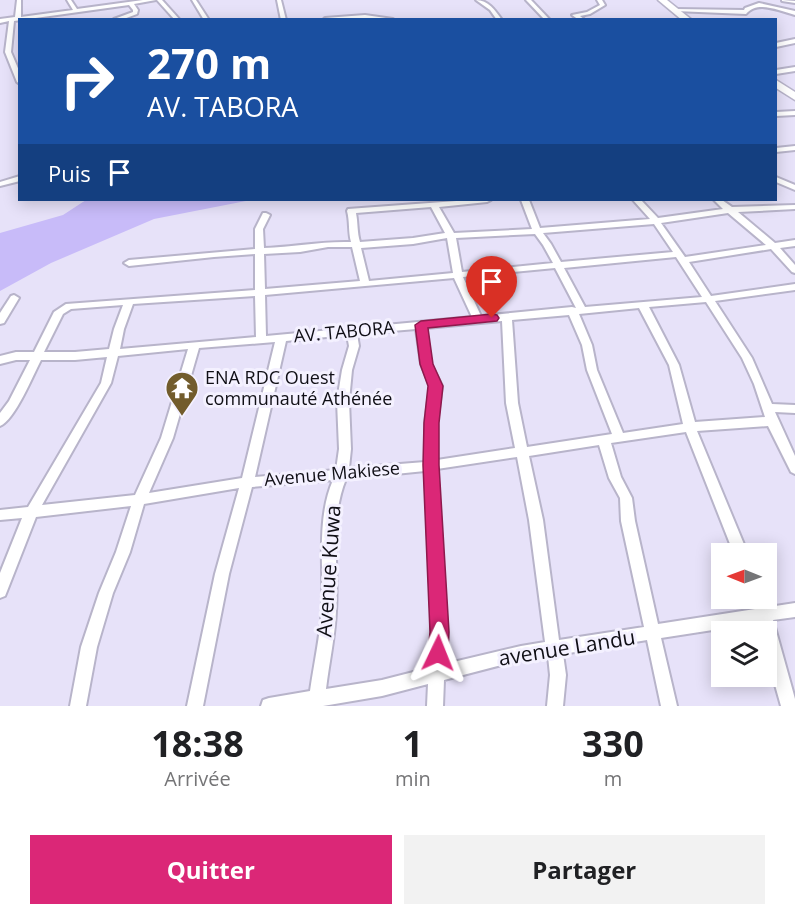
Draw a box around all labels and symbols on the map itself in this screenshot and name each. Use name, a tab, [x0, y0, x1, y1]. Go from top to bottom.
pin	[466, 256, 517, 318]
street label: AV. TABORA	[293, 315, 396, 347]
place label: ENA RDC Ouest communauté Athénée	[205, 365, 392, 410]
temple icon: ENA RDC Ouest communauté Athénée	[164, 370, 200, 417]
street label: Avenue Makiese	[263, 455, 401, 491]
street label: Avenue Kuwa	[309, 504, 347, 638]
north arrow	[711, 543, 777, 609]
position arrow	[406, 621, 470, 685]
street label: avenue Landu	[496, 622, 637, 672]

